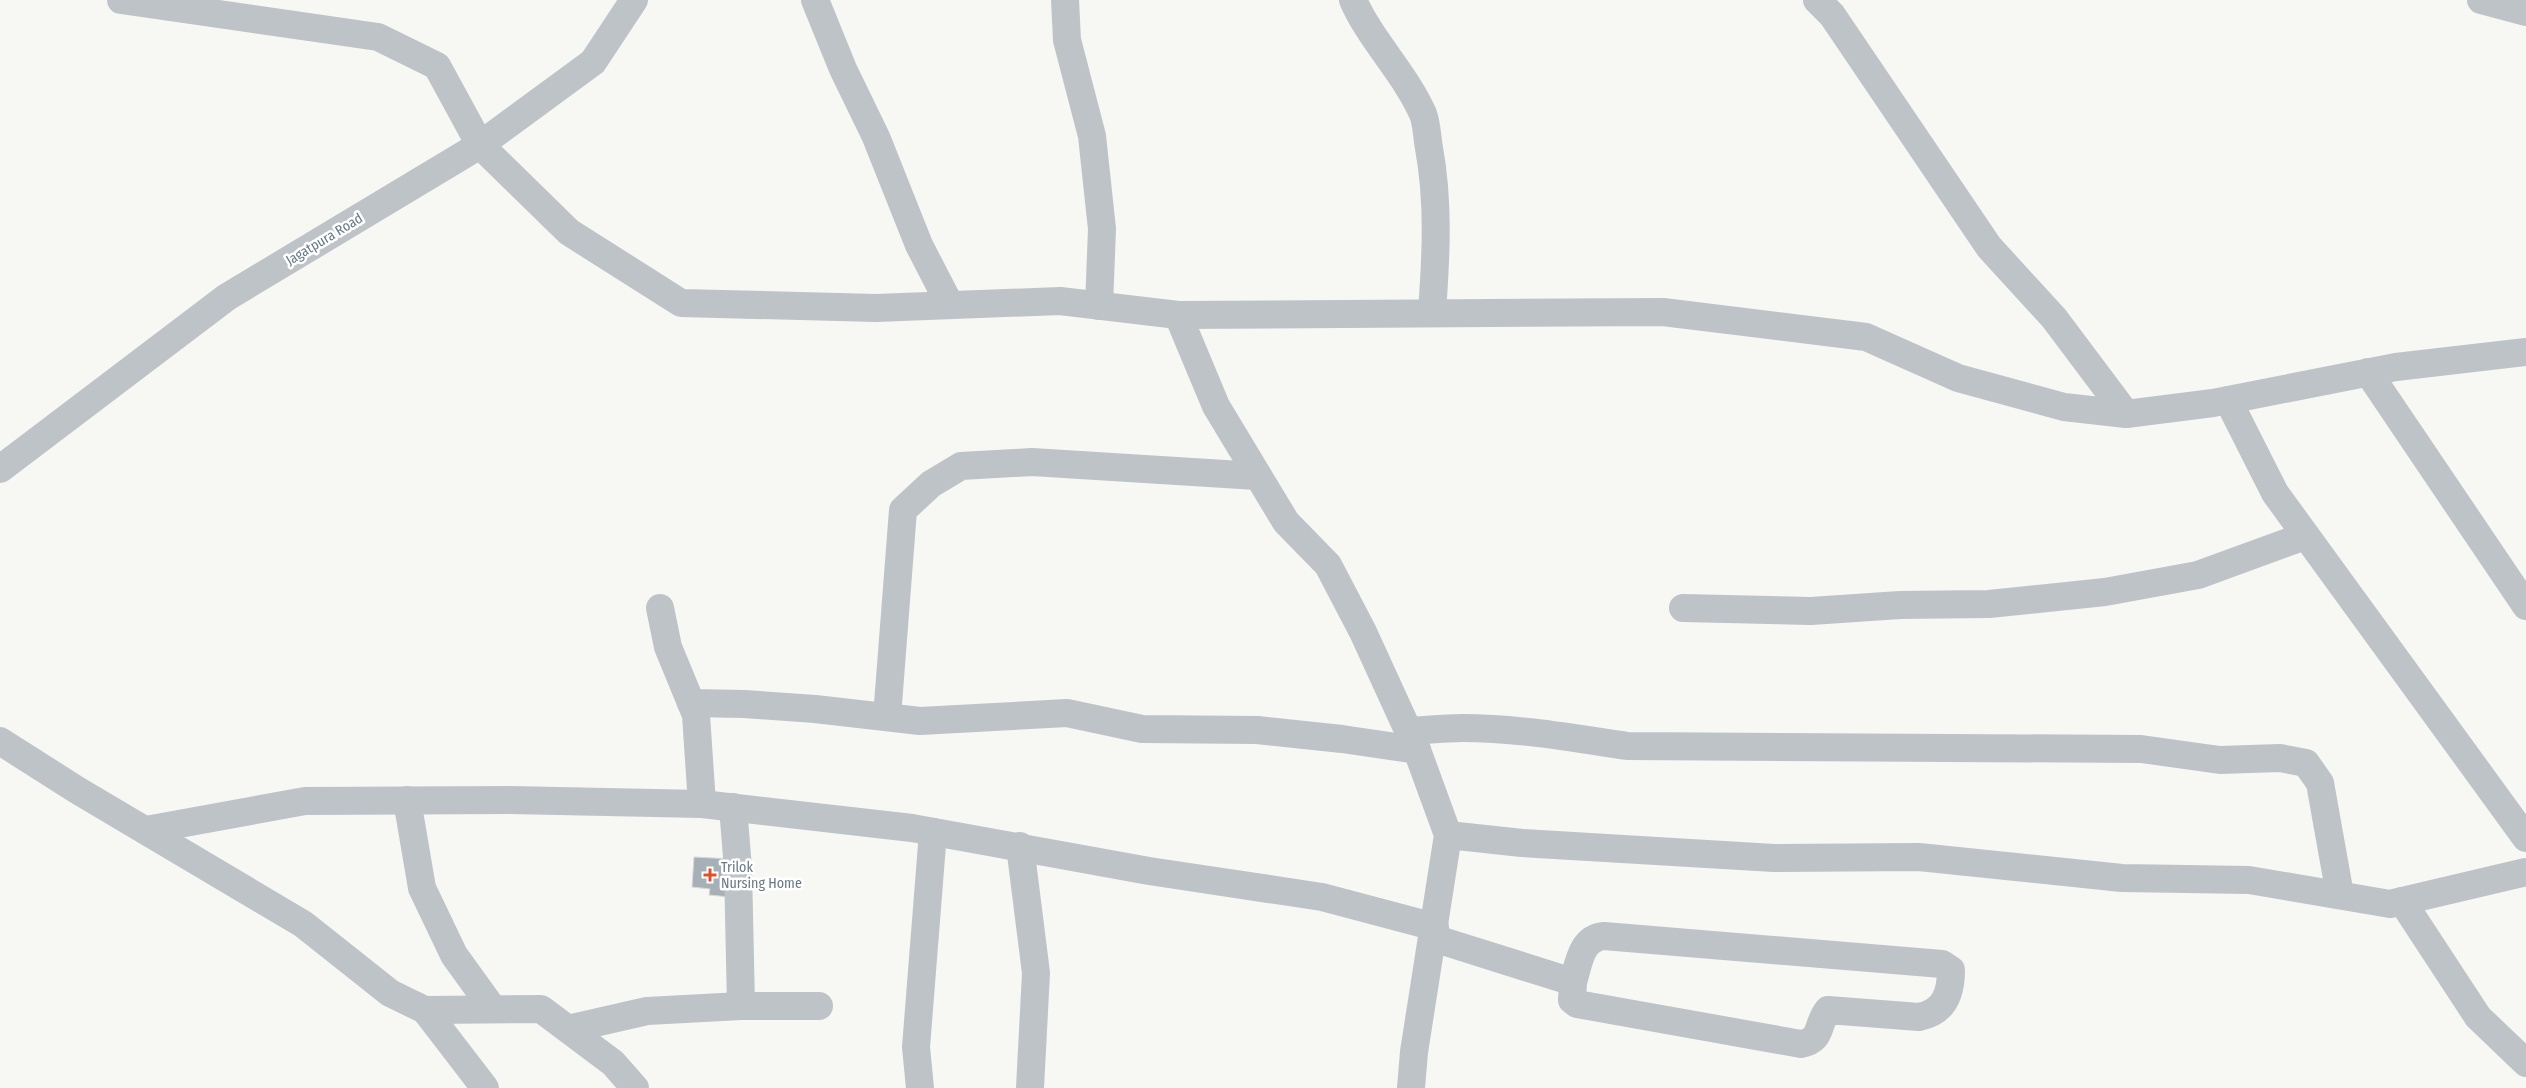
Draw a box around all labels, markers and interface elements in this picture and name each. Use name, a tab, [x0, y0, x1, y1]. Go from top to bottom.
street label: Jagatpura Road	[283, 210, 366, 269]
place label: Trilok Nursing Home	[721, 859, 802, 892]
marker: Trilok Nursing Home	[703, 868, 717, 882]

